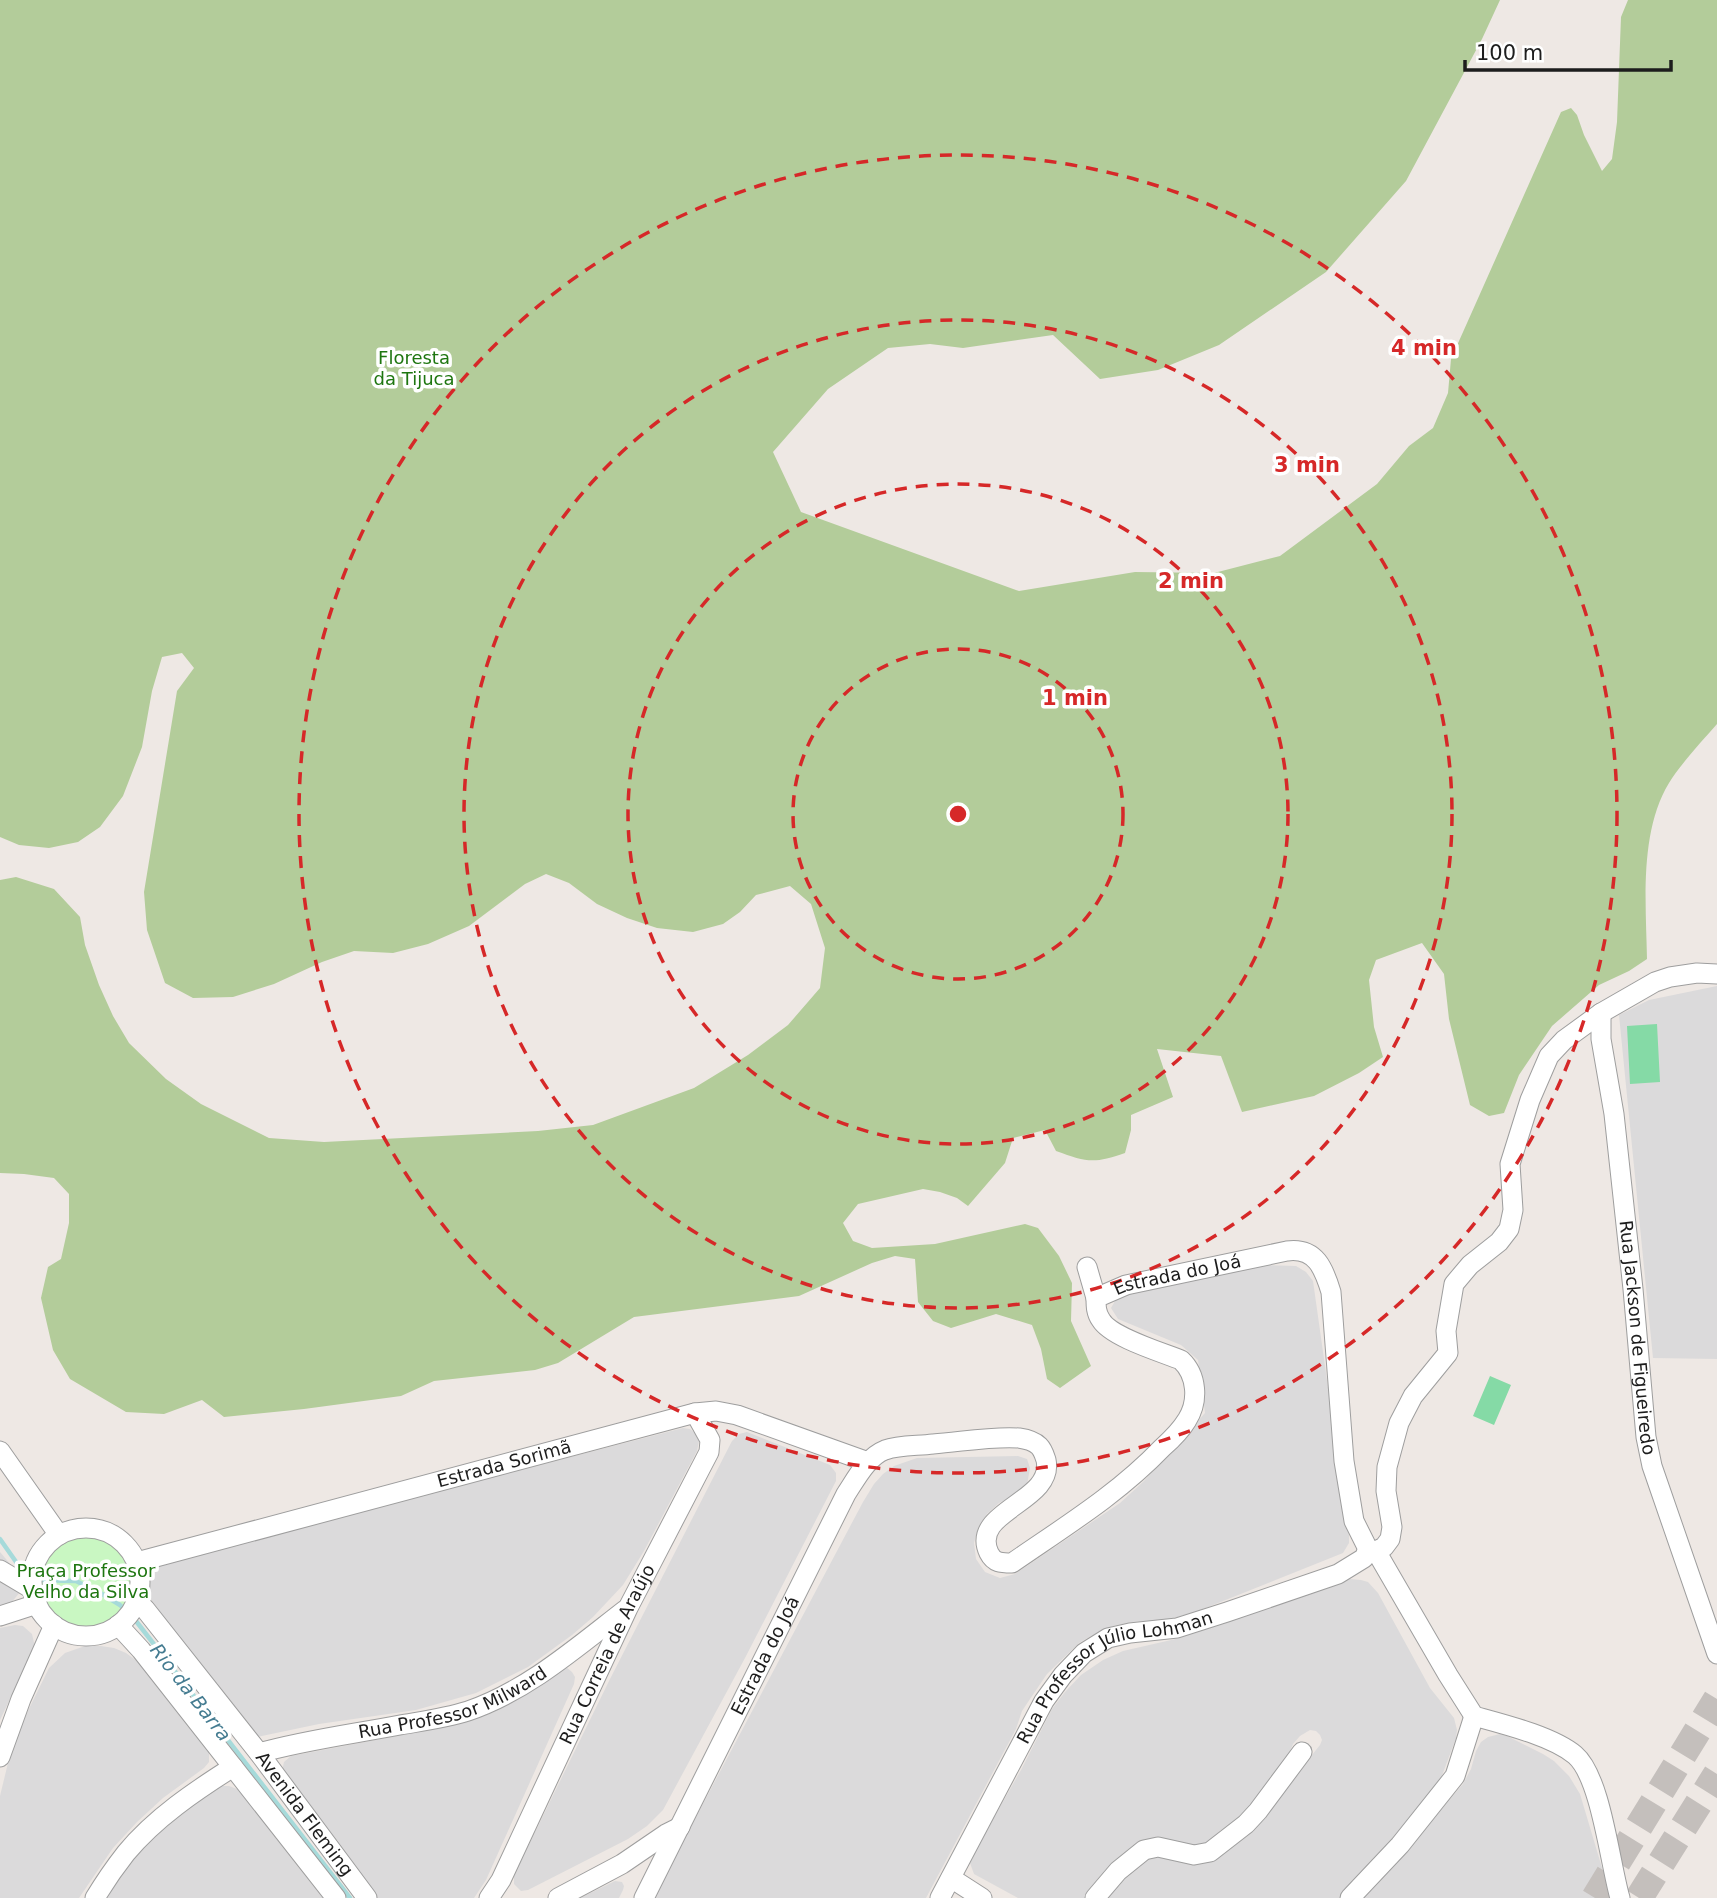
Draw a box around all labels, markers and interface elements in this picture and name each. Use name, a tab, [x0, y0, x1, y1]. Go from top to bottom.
scale bar	[1465, 28, 1672, 72]
text: 100 m	[1476, 41, 1543, 65]
text: 4 min	[1391, 336, 1457, 360]
park label: Floresta da Tijuca	[374, 347, 454, 389]
text: 3 min	[1274, 453, 1340, 477]
text: 2 min	[1158, 569, 1224, 593]
text: 1 min	[1042, 686, 1108, 710]
centre of rings	[946, 802, 970, 826]
street label: Rua Jackson de Figueiredo	[1616, 1219, 1660, 1457]
street label: Estrada do Joá	[1110, 1250, 1243, 1299]
street label: Estrada Sorimã	[435, 1436, 573, 1491]
park label: Praça Professor Velho da Silva	[17, 1560, 156, 1602]
street label: Rua Correia de Araújo	[555, 1561, 659, 1747]
street label: Estrada do Joá	[726, 1593, 803, 1718]
street label: Rua Professor Júlio Lohman	[1012, 1606, 1215, 1747]
water label: Rio da Barra	[146, 1639, 236, 1745]
street label: Rua Professor Milward	[357, 1662, 550, 1742]
street label: Avenida Fleming	[252, 1747, 358, 1880]

